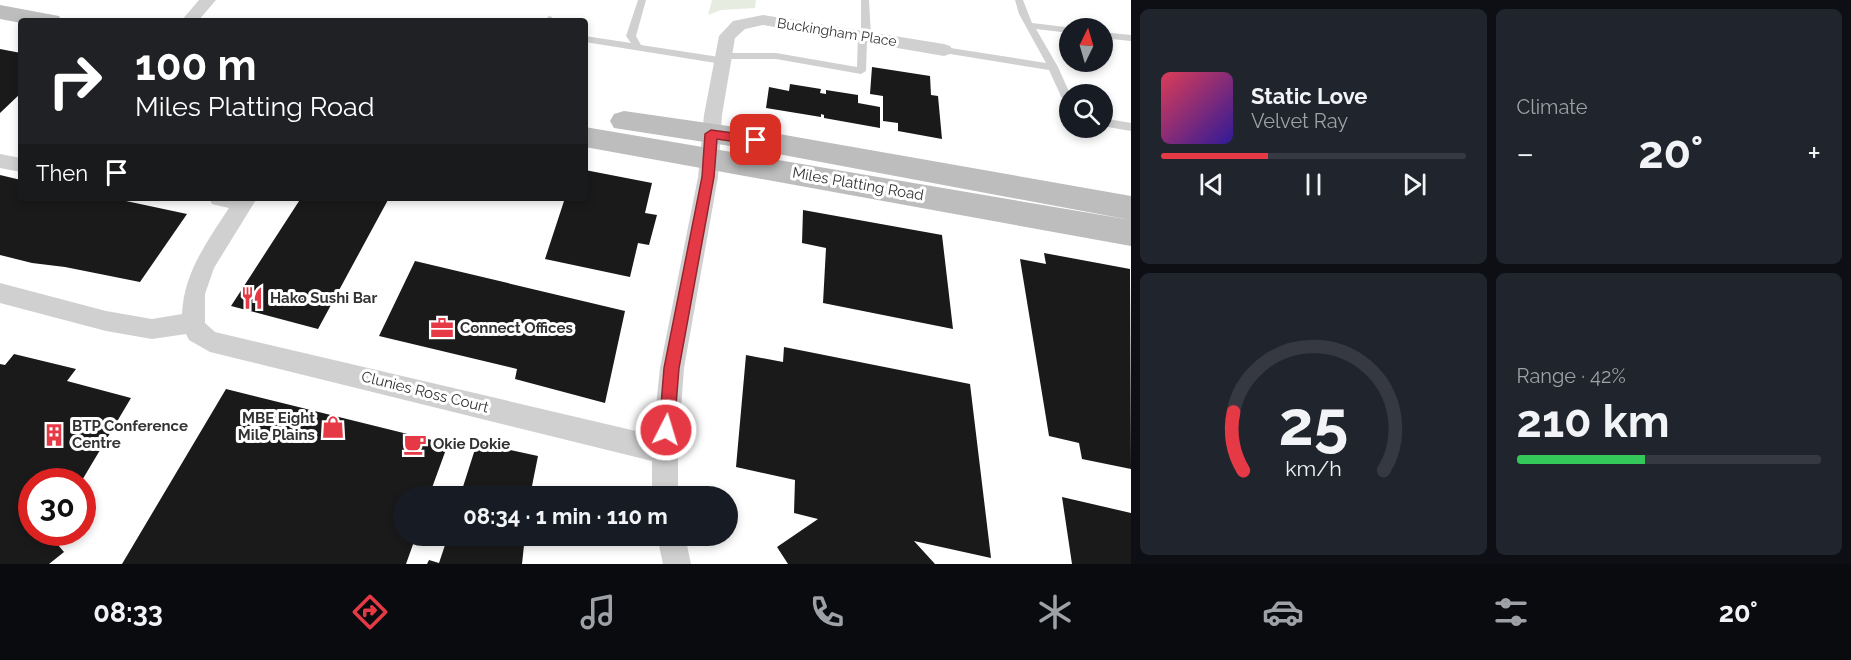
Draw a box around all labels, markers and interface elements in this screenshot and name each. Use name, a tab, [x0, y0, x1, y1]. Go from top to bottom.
street label: Buckingham Place	[776, 15, 898, 49]
north arrow	[1059, 18, 1113, 72]
map controls	[1059, 18, 1113, 138]
text: 100 m	[135, 41, 257, 90]
icon: right	[36, 42, 114, 120]
text: Static Love	[1251, 83, 1368, 109]
button: search	[1059, 84, 1113, 138]
text: Miles Platting Road	[135, 91, 374, 122]
text: Climate	[1517, 95, 1588, 119]
text: Velvet Ray	[1251, 109, 1348, 133]
pin	[730, 114, 781, 165]
icon: arrive	[739, 123, 772, 156]
text: 20°	[1638, 126, 1703, 179]
text: −	[1517, 134, 1534, 173]
text: +	[1807, 134, 1821, 173]
icon: arrive	[100, 156, 133, 189]
text: Then	[36, 160, 88, 186]
street label: Miles Platting Road	[791, 164, 925, 204]
icon: previous	[1195, 168, 1228, 201]
icon: pause	[1297, 168, 1330, 201]
icon: next	[1398, 168, 1431, 201]
restaurant icon: Hako Sushi Bar	[239, 285, 265, 311]
place label: Hako Sushi Bar	[270, 289, 377, 307]
office icon: Connect Offices	[429, 315, 455, 341]
place label: Connect Offices	[460, 319, 573, 337]
text: Range · 42%	[1517, 364, 1626, 388]
street label: Clunies Ross Court	[360, 367, 490, 417]
text: 25	[1278, 386, 1348, 460]
text: 210 km	[1517, 395, 1670, 448]
position arrow	[634, 398, 698, 462]
place label: MBE Eight Mile Plains	[238, 409, 315, 444]
shop icon: MBE Eight Mile Plains	[320, 414, 346, 440]
place label: BTP Conference Centre	[72, 417, 188, 452]
building icon: BTP Conference Centre	[41, 422, 67, 448]
cafe icon: Okie Dokie	[402, 431, 428, 457]
place label: Okie Dokie	[433, 435, 510, 453]
text: km/h	[1285, 456, 1342, 481]
speed limit sign: 30	[18, 468, 96, 546]
text: 08:34 · 1 min · 110 m	[463, 503, 668, 529]
icon: directions	[349, 591, 391, 633]
icon: music	[577, 591, 619, 633]
icon: phone	[806, 591, 848, 633]
icon: climate	[1034, 591, 1076, 633]
icon: car	[1262, 591, 1304, 633]
icon: filters	[1490, 591, 1532, 633]
text: 08:33	[93, 597, 163, 628]
text: 20°	[1719, 597, 1758, 628]

